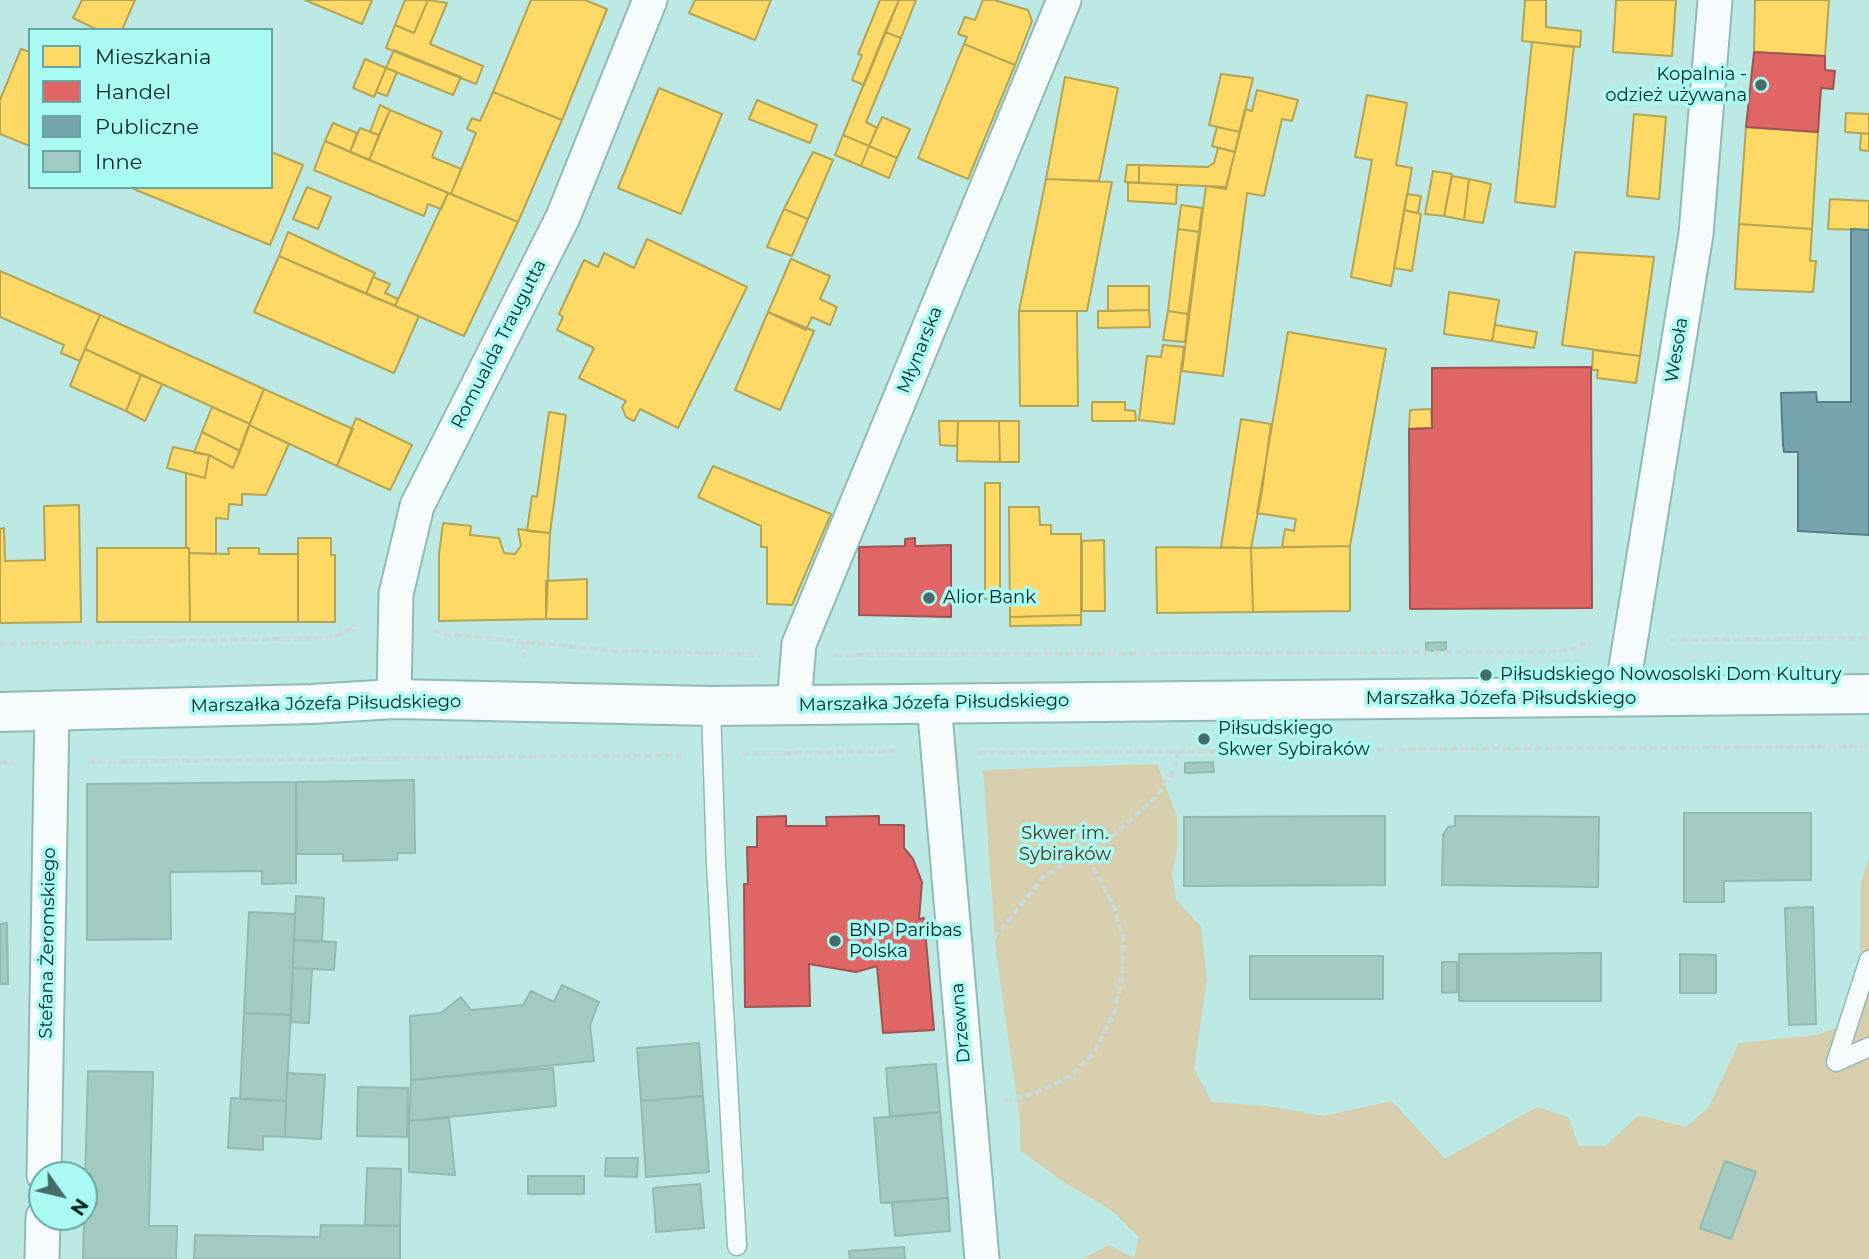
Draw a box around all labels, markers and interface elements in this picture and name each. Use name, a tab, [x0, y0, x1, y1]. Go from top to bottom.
legend	[28, 28, 273, 189]
text: Mieszkania	[95, 44, 211, 69]
place label: Kopalnia - odzież używana	[1605, 64, 1747, 106]
marker: Kopalnia - odzież używana	[1753, 77, 1769, 93]
text: Handel	[95, 79, 171, 104]
text: Publiczne	[95, 114, 199, 139]
text: Inne	[95, 149, 142, 174]
street label: Romualda Traugutta	[447, 256, 551, 432]
street label: Młynarska	[893, 303, 947, 397]
street label: Wesoła	[1661, 316, 1693, 384]
place label: Alior Bank	[943, 587, 1036, 609]
marker: Alior Bank	[921, 590, 937, 606]
place label: Piłsudskiego Nowosolski Dom Kultury	[1500, 664, 1841, 686]
marker: Piłsudskiego Nowosolski Dom Kultury	[1478, 667, 1494, 683]
street label: Marszałka Józefa Piłsudskiego	[1366, 688, 1636, 710]
street label: Marszałka Józefa Piłsudskiego	[799, 690, 1069, 716]
street label: Marszałka Józefa Piłsudskiego	[191, 691, 461, 717]
place label: Piłsudskiego Skwer Sybiraków	[1218, 718, 1370, 760]
marker: Piłsudskiego Skwer Sybiraków	[1196, 731, 1212, 747]
park label: Skwer im. Sybiraków	[1019, 823, 1111, 866]
street label: Stefana Żeromskiego	[36, 847, 60, 1039]
place label: BNP Paribas Polska	[849, 920, 962, 962]
marker: BNP Paribas Polska	[827, 933, 843, 949]
street label: Drzewna	[947, 982, 975, 1064]
north arrow	[28, 1161, 98, 1231]
text: N	[65, 1194, 93, 1220]

